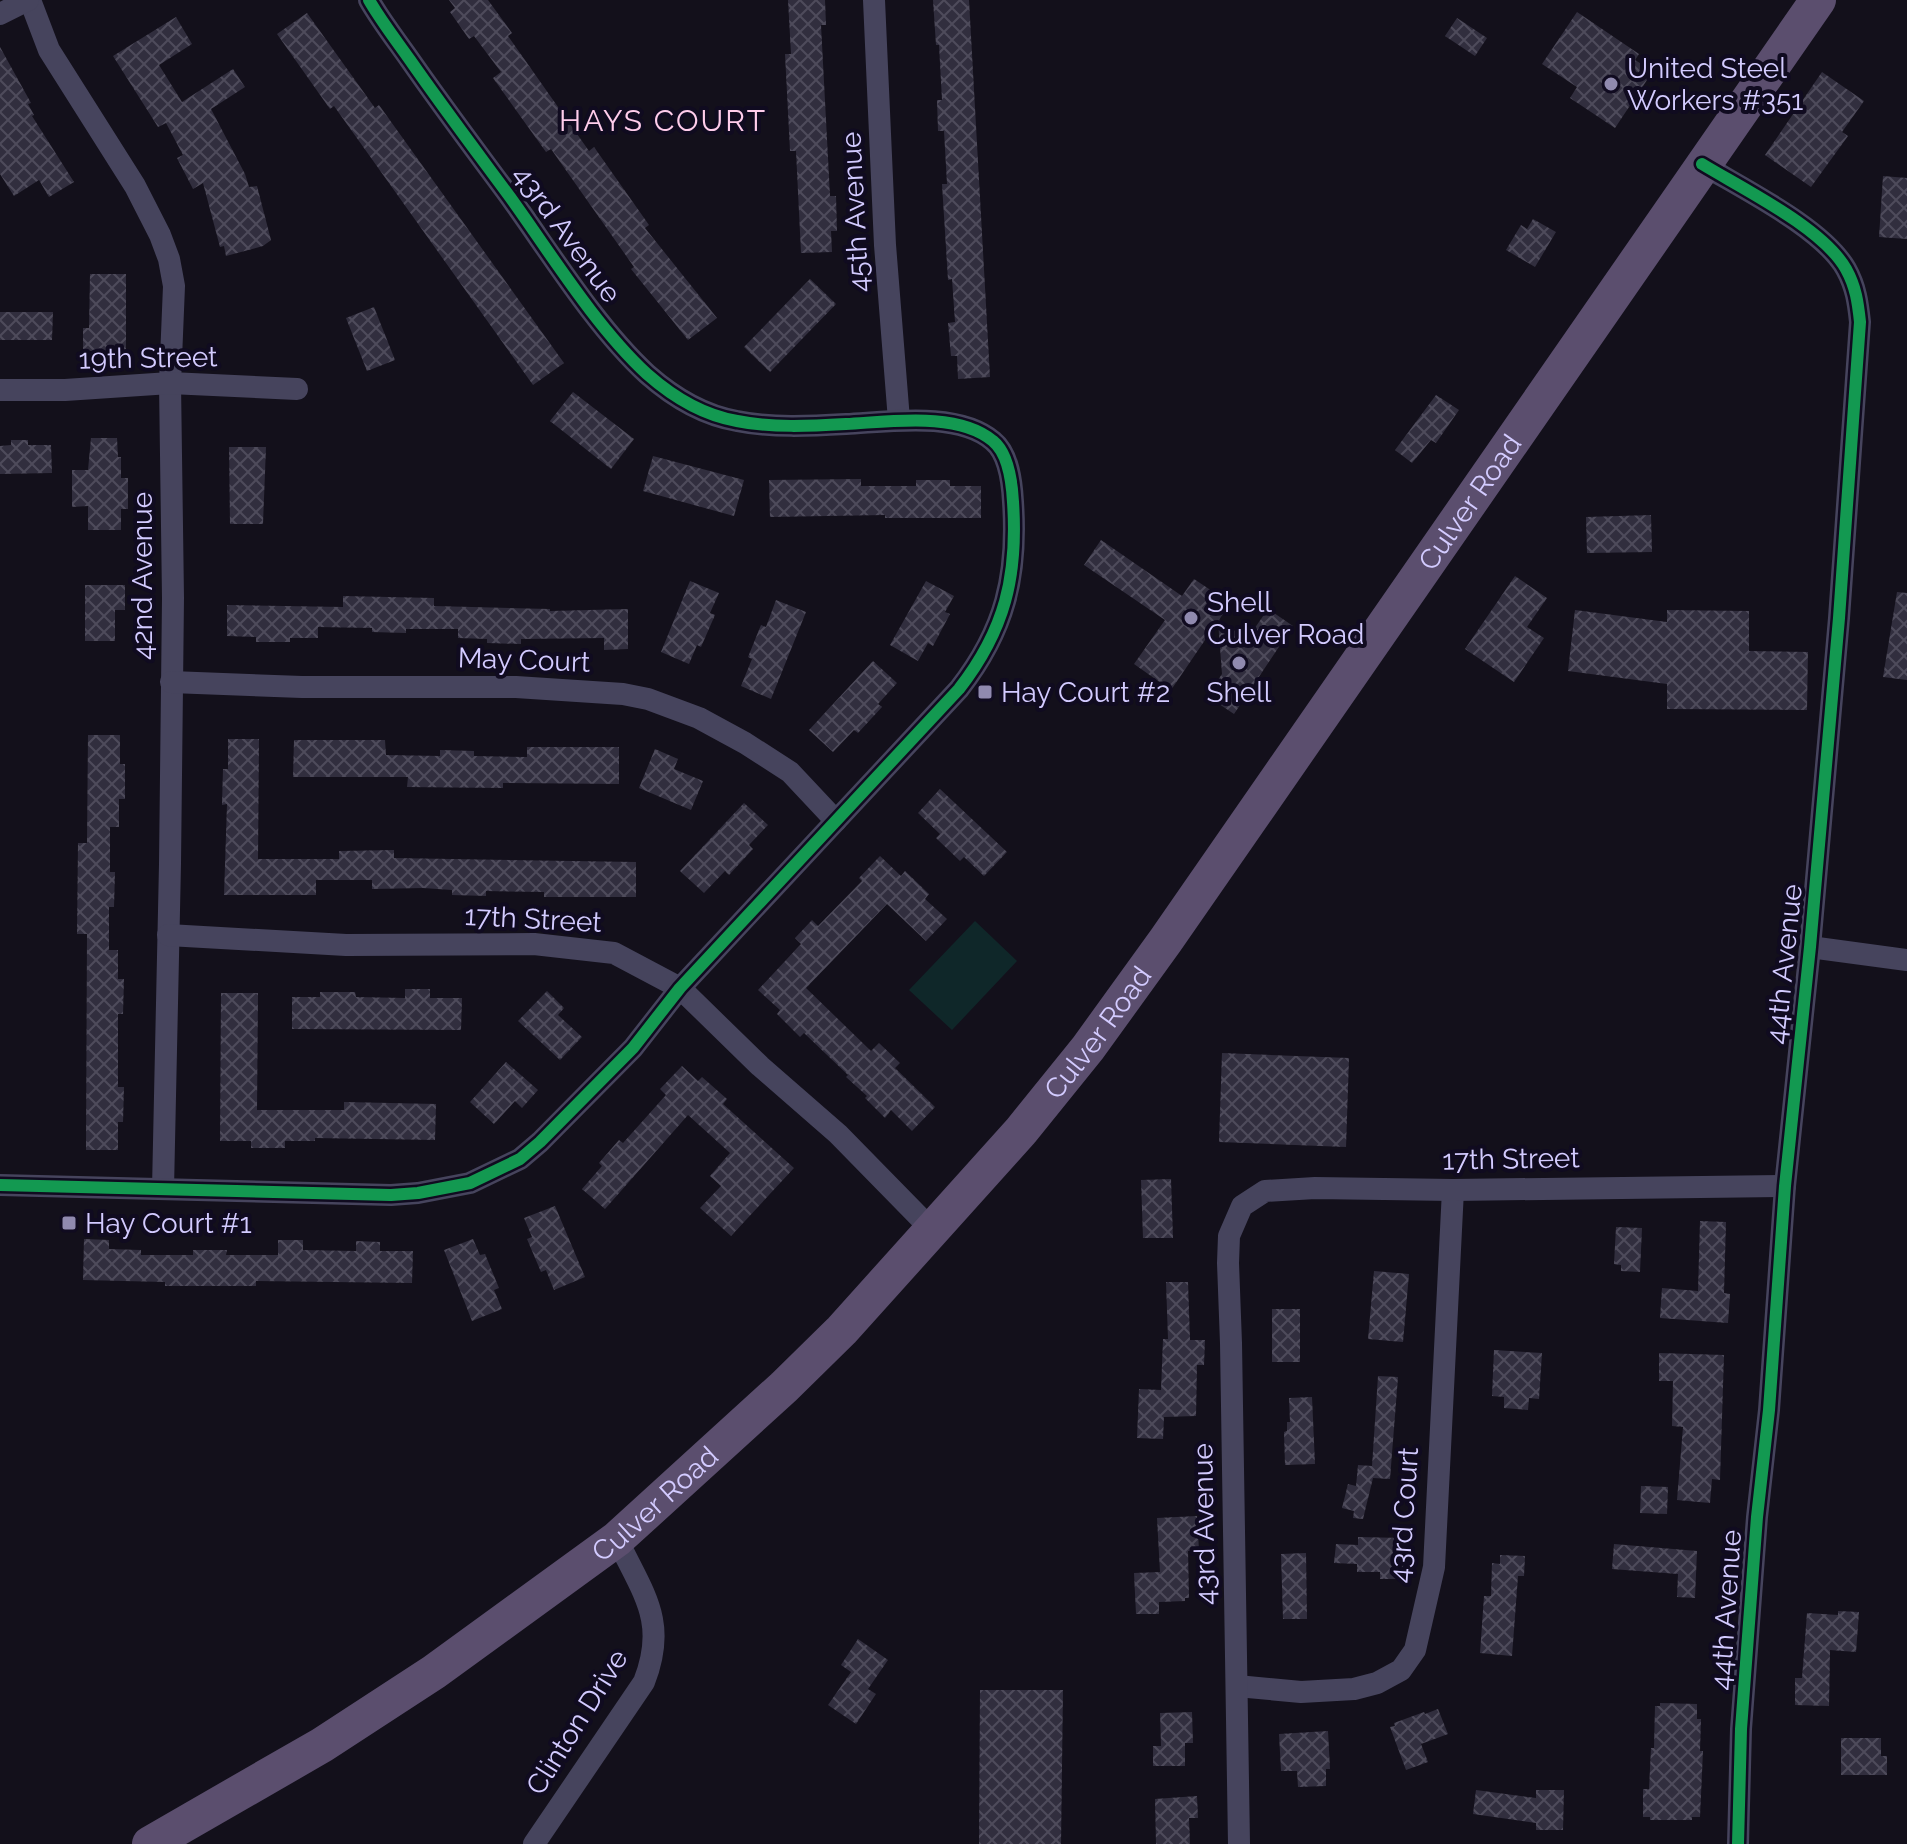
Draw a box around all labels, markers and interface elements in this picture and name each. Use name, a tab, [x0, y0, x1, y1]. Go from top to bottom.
place label: United Steel Workers #351	[1627, 52, 1803, 117]
marker: United Steel Workers #351	[1602, 75, 1620, 93]
district label: HAYS COURT	[559, 103, 767, 138]
street label: 45th Avenue	[834, 131, 876, 293]
street label: 43rd Avenue	[506, 159, 628, 309]
street label: 19th Street	[78, 340, 218, 376]
street label: Culver Road	[1411, 428, 1528, 576]
street label: 42nd Avenue	[126, 492, 159, 660]
place label: Shell Culver Road	[1207, 586, 1364, 651]
marker: Shell Culver Road	[1182, 609, 1200, 627]
street label: May Court	[457, 641, 591, 679]
marker: Shell	[1230, 654, 1248, 672]
place label: Hay Court #2	[1001, 676, 1170, 709]
place label: Shell	[1207, 676, 1272, 709]
marker: Hay Court #2	[976, 683, 994, 701]
street label: 44th Avenue	[1759, 882, 1809, 1046]
street label: 17th Street	[464, 899, 603, 939]
street label: Culver Road	[1037, 960, 1158, 1105]
street label: 17th Street	[1442, 1141, 1581, 1177]
place label: Hay Court #1	[85, 1207, 252, 1240]
marker: Hay Court #1	[60, 1214, 78, 1232]
street label: Culver Road	[585, 1439, 724, 1568]
street label: 43rd Avenue	[1186, 1443, 1222, 1605]
street label: 43rd Court	[1383, 1445, 1425, 1584]
street label: 44th Avenue	[1704, 1529, 1748, 1691]
street label: Clinton Drive	[519, 1643, 635, 1801]

